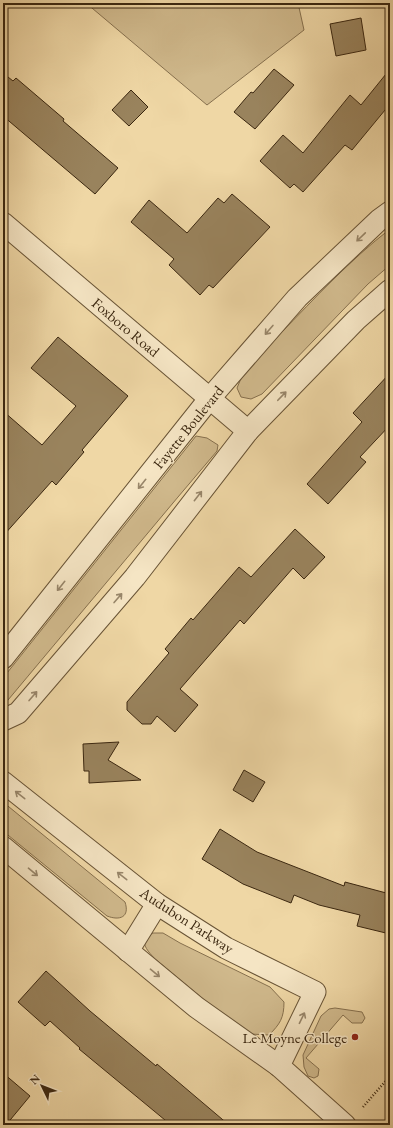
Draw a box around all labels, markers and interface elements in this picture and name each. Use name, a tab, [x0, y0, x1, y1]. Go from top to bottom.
one-way arrow	[355, 233, 366, 242]
street label: Foxboro Road	[88, 293, 164, 361]
one-way arrow	[265, 325, 274, 335]
street label: Fayette Boulevard	[149, 381, 228, 473]
one-way arrow	[277, 391, 287, 401]
one-way arrow	[138, 478, 146, 489]
one-way arrow	[194, 490, 202, 501]
one-way arrow	[56, 580, 65, 591]
one-way arrow	[113, 592, 122, 603]
one-way arrow	[28, 691, 37, 701]
one-way arrow	[14, 791, 25, 800]
one-way arrow	[28, 867, 38, 876]
one-way arrow	[116, 872, 127, 880]
street label: Audubon Parkway	[136, 882, 238, 958]
one-way arrow	[149, 968, 160, 977]
one-way arrow	[299, 1013, 306, 1025]
place label: Le Moyne College	[243, 1028, 347, 1047]
marker: Le Moyne College	[350, 1032, 360, 1042]
north arrow	[22, 1066, 62, 1106]
text: N	[27, 1071, 43, 1087]

